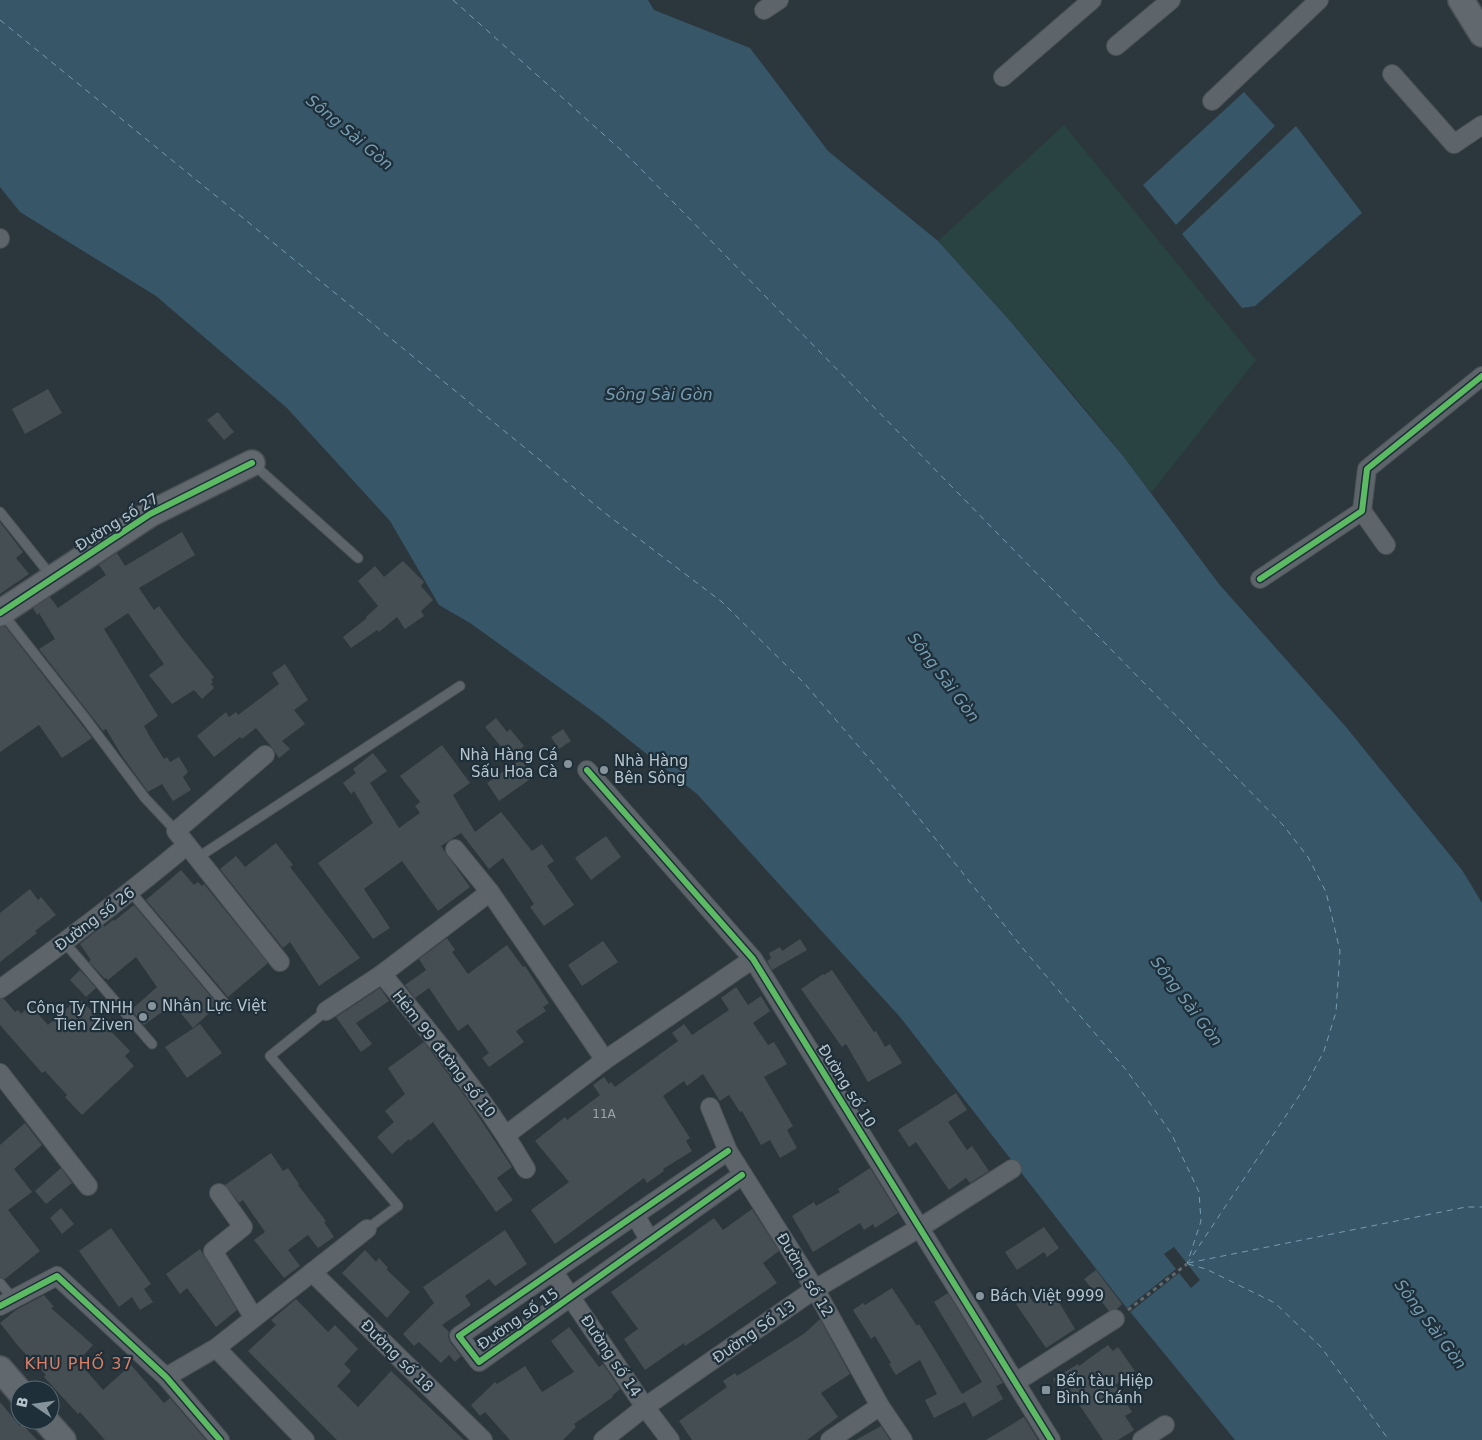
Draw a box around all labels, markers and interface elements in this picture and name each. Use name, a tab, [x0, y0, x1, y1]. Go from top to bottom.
water label: Sông Sài Gòn	[303, 91, 397, 174]
water label: Sông Sài Gòn	[605, 385, 713, 404]
street label: Đường số 27	[72, 489, 162, 555]
water label: Sông Sài Gòn	[904, 629, 983, 726]
place label: Nhà Hàng Cá Sấu Hoa Cà	[459, 746, 558, 781]
place label: Nhà Hàng Bên Sông	[614, 752, 688, 787]
marker: Nhà Hàng Cá Sấu Hoa Cà	[562, 758, 574, 770]
marker: Nhà Hàng Bên Sông	[598, 764, 610, 776]
street label: Đường số 26	[52, 883, 138, 955]
water label: Sông Sài Gòn	[1147, 953, 1226, 1050]
street label: Hẻm 99 đường số 10	[389, 987, 499, 1121]
place label: Nhân Lực Việt	[162, 997, 266, 1015]
place label: Công Ty TNHH Tien Ziven	[26, 999, 133, 1034]
marker: Nhân Lực Việt	[146, 1000, 158, 1012]
marker: Công Ty TNHH Tien Ziven	[137, 1011, 149, 1023]
street label: Đường số 10	[814, 1041, 880, 1131]
house number: 11A	[592, 1107, 617, 1121]
street label: Đường số 12	[773, 1230, 837, 1320]
water label: Sông Sài Gòn	[1391, 1276, 1470, 1373]
street label: Đường số 15	[474, 1284, 562, 1354]
place label: Bách Việt 9999	[990, 1287, 1104, 1305]
marker: Bách Việt 9999	[974, 1290, 986, 1302]
street label: Đường Số 13	[709, 1297, 799, 1367]
street label: Đường số 14	[577, 1312, 645, 1400]
street label: Đường số 18	[357, 1316, 437, 1396]
district label: KHU PHỐ 37	[24, 1352, 134, 1373]
place label: Bến tàu Hiệp Bình Chánh	[1056, 1372, 1153, 1407]
north arrow	[10, 1380, 60, 1430]
marker: Bến tàu Hiệp Bình Chánh	[1040, 1384, 1052, 1396]
text: B	[13, 1395, 31, 1409]

